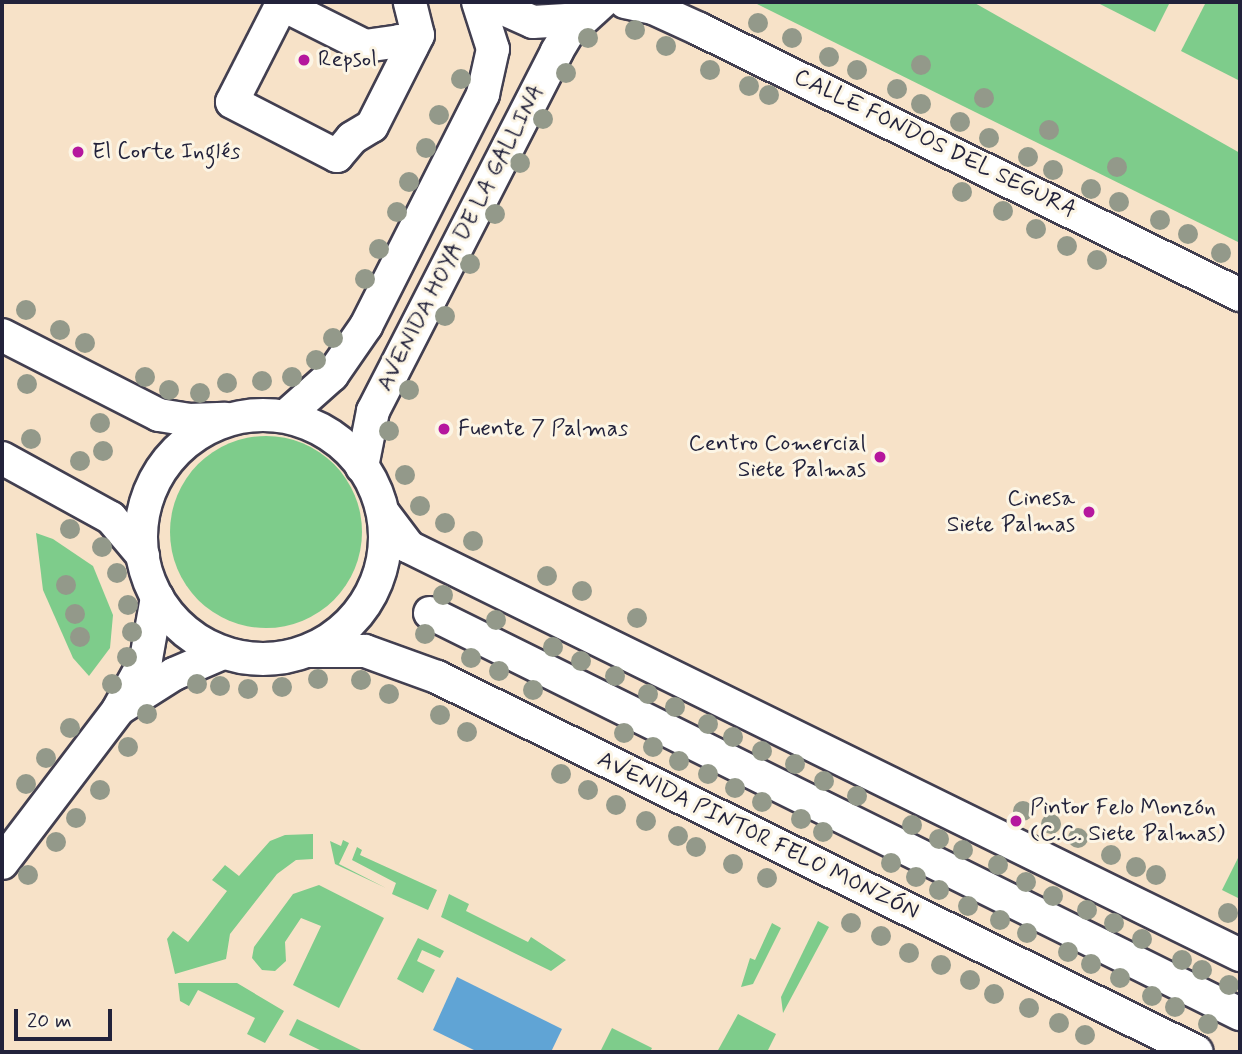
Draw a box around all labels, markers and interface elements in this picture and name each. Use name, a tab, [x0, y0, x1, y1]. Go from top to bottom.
place label: Repsol	[318, 46, 377, 74]
marker: Repsol	[296, 52, 312, 68]
street label: CALLE FONDOS DEL SEGURA	[790, 64, 1080, 224]
street label: AVENIDA HOYA DE LA GALLINA	[372, 81, 550, 395]
place label: El Corte Inglés	[92, 138, 240, 166]
marker: El Corte Inglés	[70, 144, 86, 160]
place label: Fuente 7 Palmas	[458, 415, 628, 443]
marker: Fuente 7 Palmas	[436, 421, 452, 437]
place label: Centro Comercial Siete Palmas	[688, 430, 866, 484]
marker: Centro Comercial Siete Palmas	[872, 449, 888, 465]
place label: Cinesa Siete Palmas	[945, 485, 1075, 539]
marker: Cinesa Siete Palmas	[1081, 504, 1097, 520]
street label: AVENIDA PINTOR FELO MONZÓN	[593, 746, 923, 926]
place label: Pintor Felo Monzón (C.C. Siete Palmas)	[1030, 794, 1227, 848]
marker: Pintor Felo Monzón (C.C. Siete Palmas)	[1008, 813, 1024, 829]
scale bar	[18, 995, 116, 1038]
text: 20 m	[27, 1007, 72, 1035]

